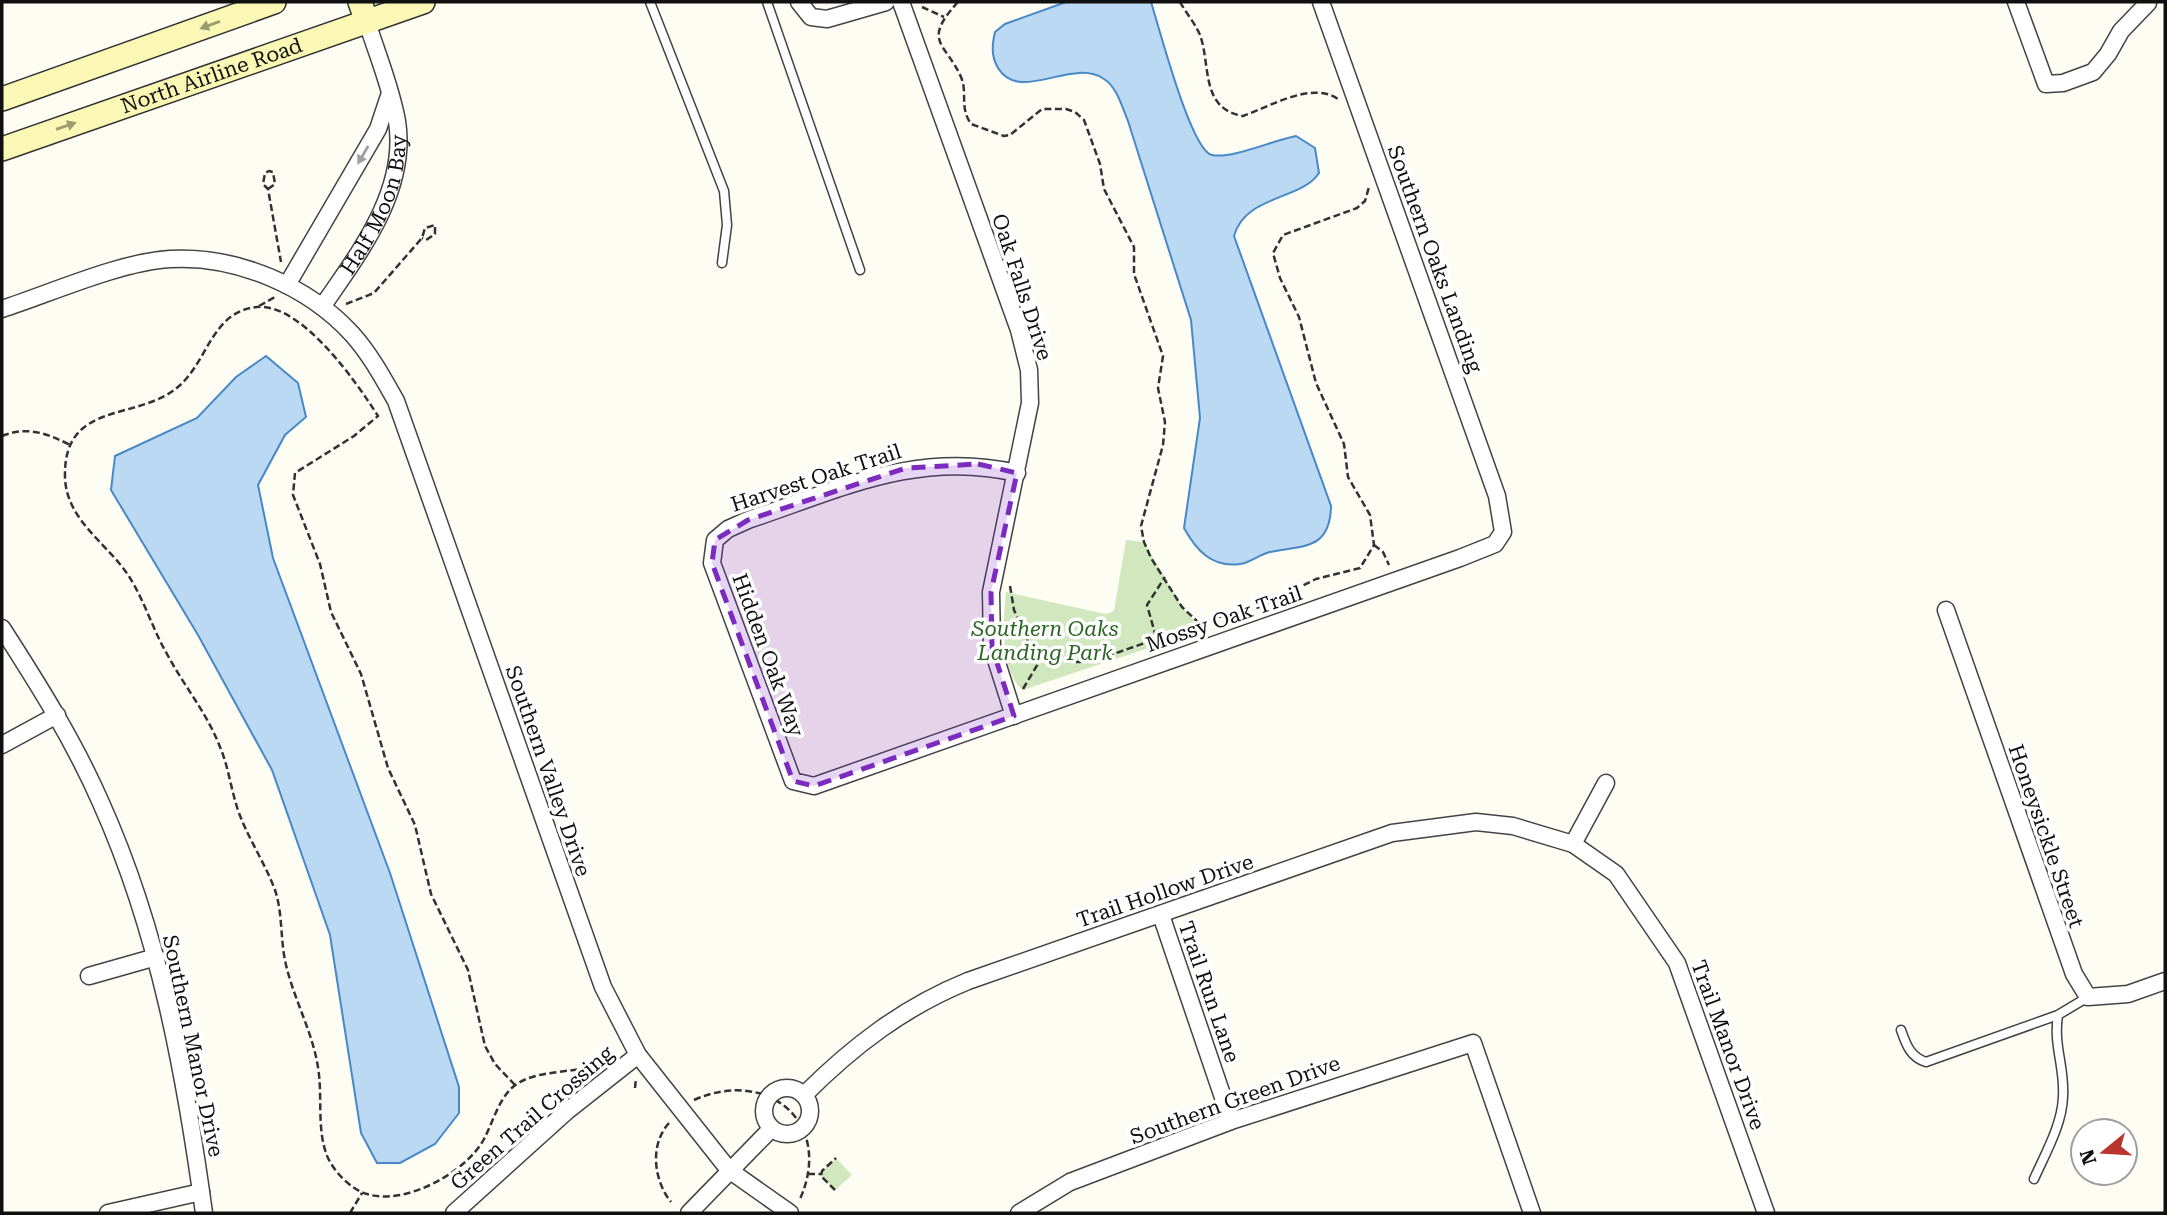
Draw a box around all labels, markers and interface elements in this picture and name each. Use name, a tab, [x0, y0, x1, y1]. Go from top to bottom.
one-way arrow	[199, 20, 220, 31]
street label: North Airline Road	[118, 33, 306, 119]
one-way arrow	[56, 120, 77, 131]
street label: Half Moon Bay	[336, 134, 411, 279]
street label: Southern Oaks Landing	[1383, 142, 1487, 376]
one-way arrow	[357, 146, 369, 165]
street label: Oak Falls Drive	[987, 211, 1057, 363]
street label: Harvest Oak Trail	[728, 439, 905, 517]
street label: Hidden Oak Way	[727, 570, 809, 740]
street label: Mossy Oak Trail	[1143, 581, 1306, 657]
park label: Southern Oaks Landing Park	[970, 617, 1119, 665]
street label: Southern Valley Drive	[501, 662, 595, 880]
street label: Honeysickle Street	[2003, 741, 2089, 931]
street label: Trail Hollow Drive	[1073, 849, 1257, 933]
street label: Trail Run Lane	[1174, 918, 1244, 1066]
street label: Southern Manor Drive	[158, 933, 228, 1159]
street label: Trail Manor Drive	[1686, 957, 1770, 1133]
street label: Green Trail Crossing	[446, 1041, 618, 1195]
street label: Southern Green Drive	[1127, 1051, 1343, 1149]
north arrow	[2069, 1117, 2139, 1187]
text: N	[2075, 1146, 2102, 1168]

